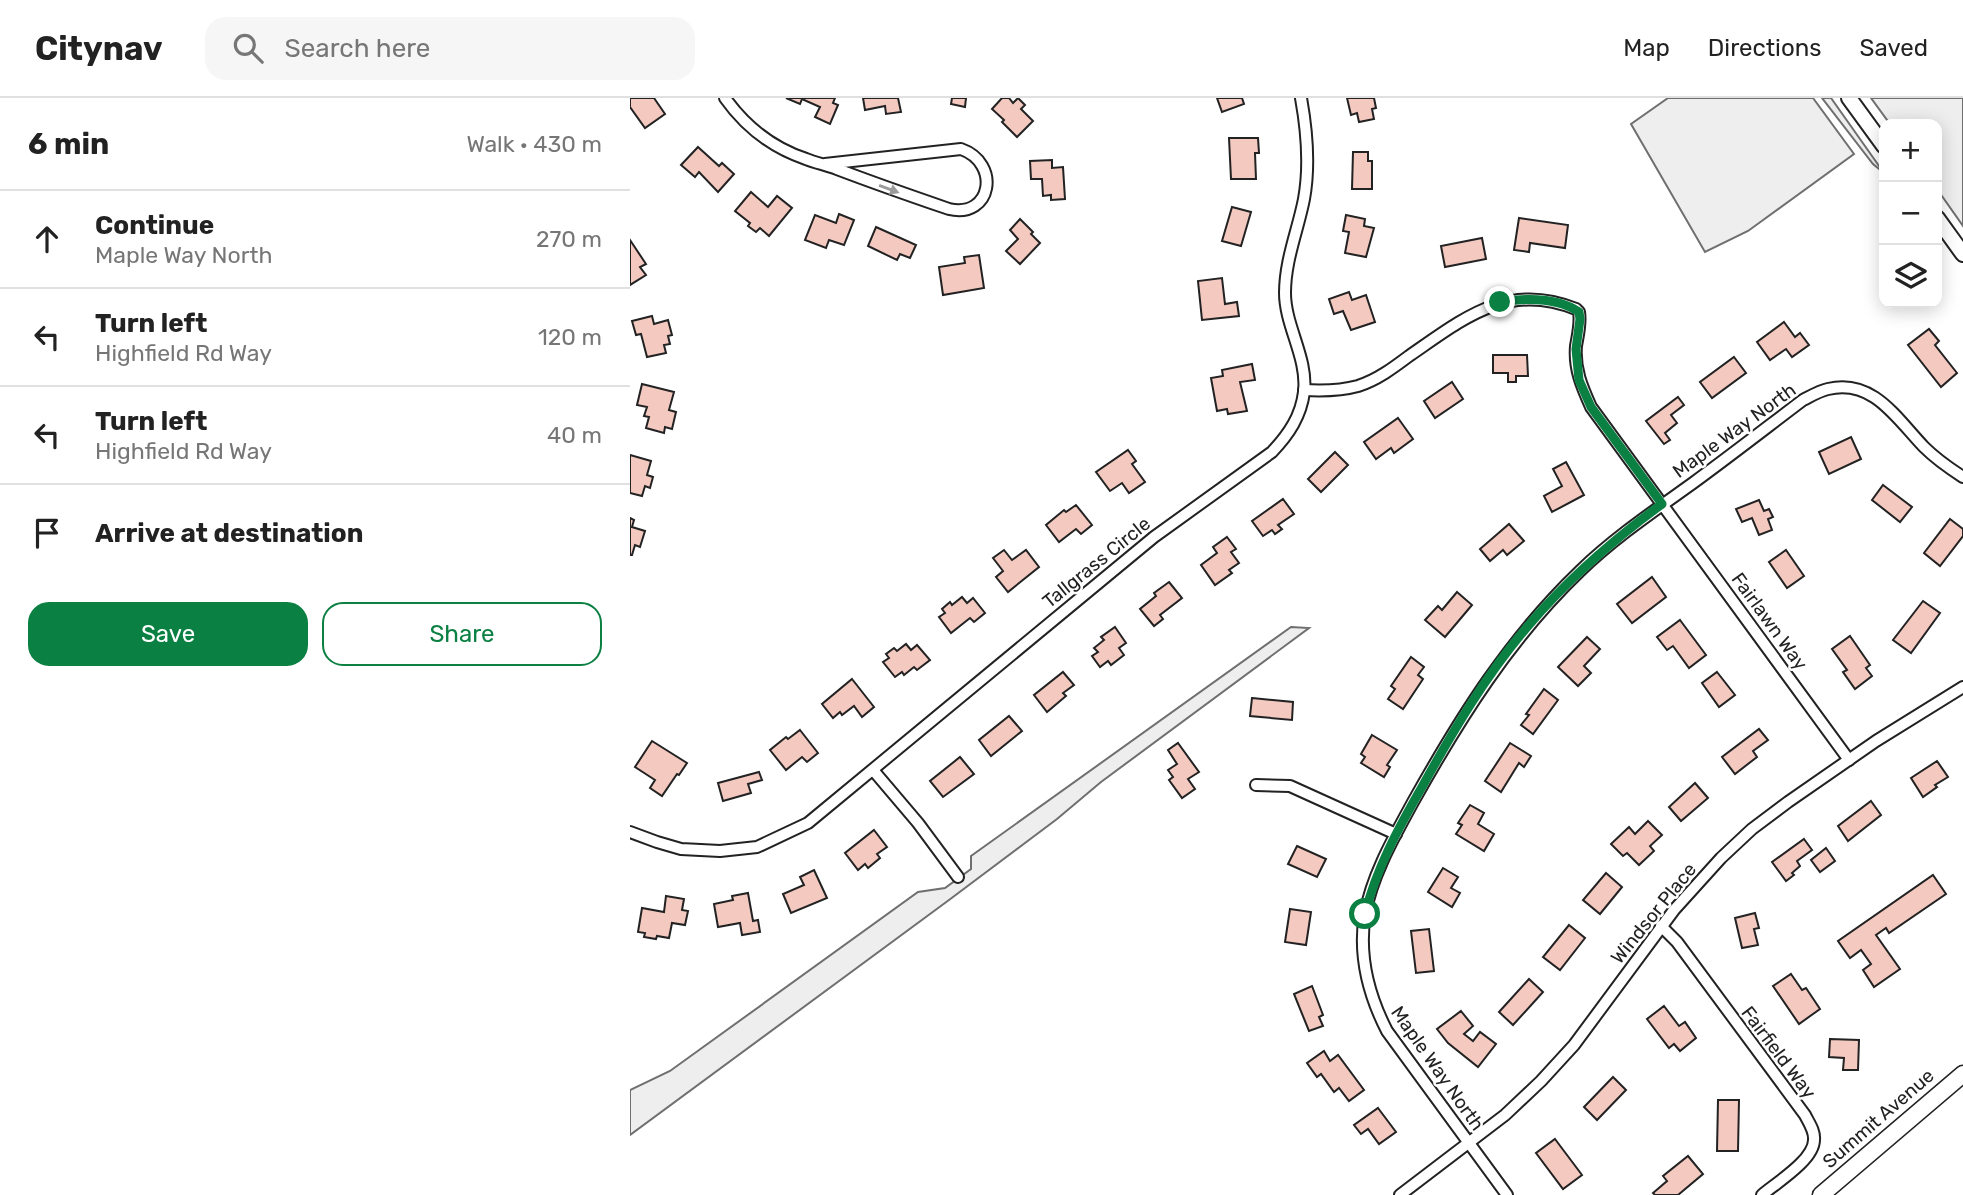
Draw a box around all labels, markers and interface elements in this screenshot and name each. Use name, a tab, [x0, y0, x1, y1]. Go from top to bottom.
search box	[205, 17, 695, 80]
text: Citynav	[35, 29, 163, 68]
icon: search	[229, 29, 267, 67]
text: Search here	[285, 33, 430, 64]
text: Map	[1623, 34, 1670, 62]
text: Directions	[1708, 34, 1821, 62]
text: Saved	[1859, 34, 1928, 62]
map controls	[1879, 119, 1942, 308]
button: +	[1879, 119, 1942, 182]
text: 6 min	[28, 126, 109, 162]
text: Walk · 430 m	[467, 130, 602, 158]
button: −	[1879, 182, 1942, 245]
one-way arrow	[879, 184, 900, 195]
text: Continue	[95, 210, 214, 241]
icon: ahead	[28, 220, 66, 258]
text: 270 m	[536, 225, 602, 253]
text: Maple Way North	[95, 241, 272, 269]
button: layers	[1879, 245, 1942, 308]
route end	[1484, 286, 1515, 317]
text: Turn left	[95, 308, 207, 339]
icon: left	[28, 318, 66, 356]
text: 120 m	[538, 323, 602, 351]
text: Highfield Rd Way	[95, 339, 272, 367]
street label: Maple Way North	[1668, 378, 1800, 483]
text: Turn left	[95, 406, 207, 437]
icon: left	[28, 416, 66, 454]
text: 40 m	[547, 421, 602, 449]
text: Highfield Rd Way	[95, 437, 272, 465]
street label: Tallgrass Circle	[1038, 512, 1155, 613]
icon: arrive	[28, 514, 66, 552]
text: Arrive at destination	[95, 518, 363, 549]
street label: Fairlawn Way	[1727, 568, 1813, 674]
button: Save	[28, 602, 308, 666]
button: Share	[322, 602, 602, 666]
street label: Windsor Place	[1606, 858, 1701, 968]
route start	[1349, 898, 1380, 929]
street label: Maple Way North	[1386, 1002, 1489, 1135]
street label: Fairfield Way	[1736, 1002, 1821, 1103]
street label: Summit Avenue	[1818, 1064, 1939, 1173]

